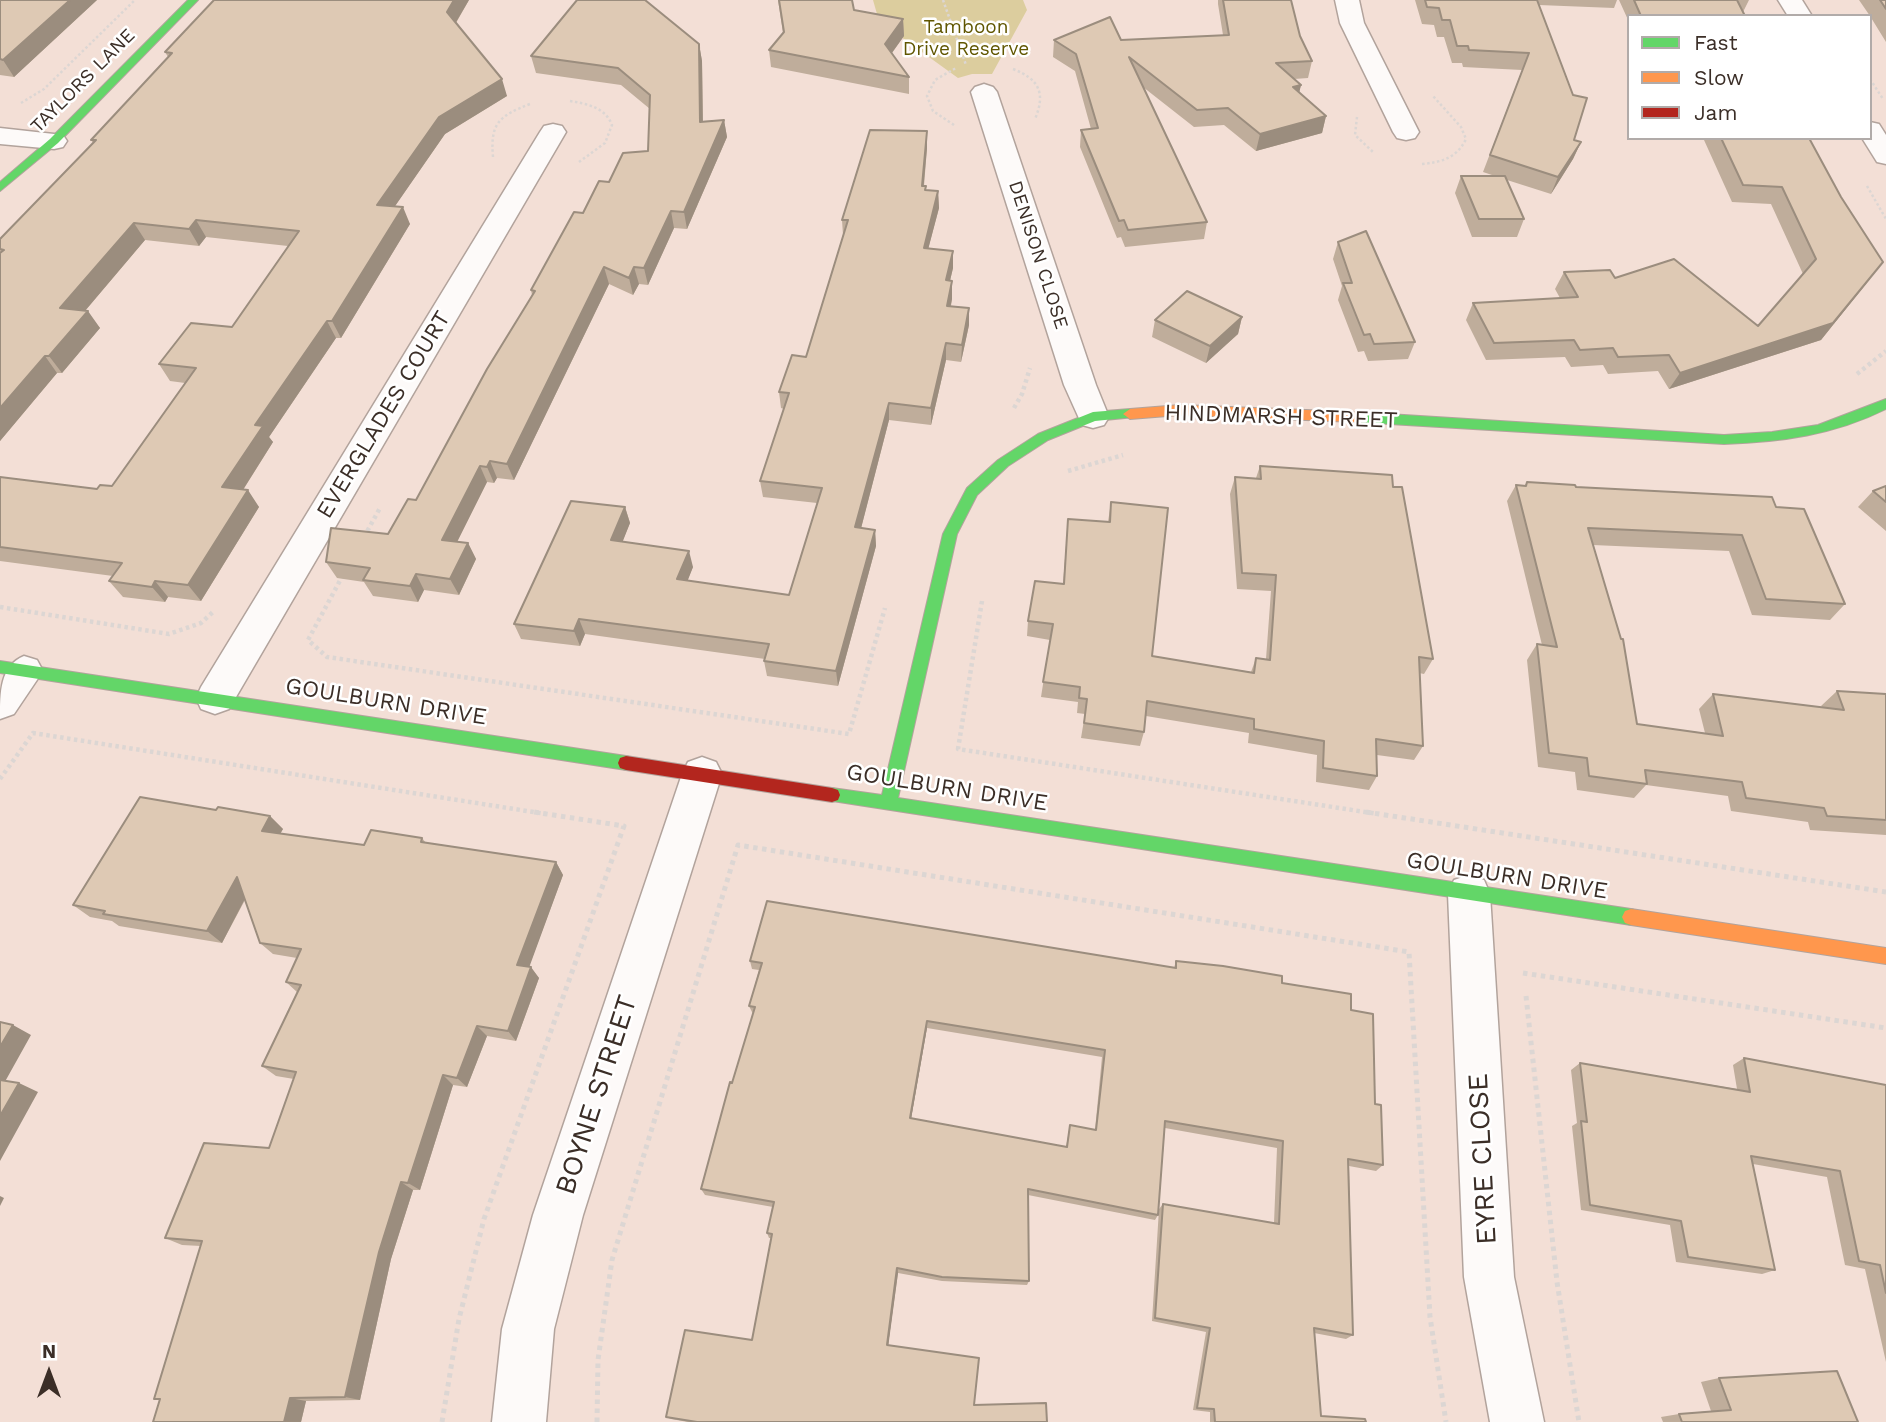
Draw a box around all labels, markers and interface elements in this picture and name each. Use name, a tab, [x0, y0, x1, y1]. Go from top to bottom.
legend	[1627, 14, 1872, 140]
park label: Tamboon Drive Reserve	[903, 16, 1029, 60]
street label: TAYLORS LANE	[26, 24, 140, 138]
text: Fast	[1694, 30, 1738, 55]
text: Slow	[1694, 65, 1744, 90]
text: Jam	[1694, 100, 1737, 125]
street label: DENISON CLOSE	[1003, 178, 1073, 332]
street label: EVERGLADES COURT	[311, 306, 457, 524]
street label: HINDMARSH STREET	[1164, 399, 1398, 435]
street label: GOULBURN DRIVE	[283, 672, 489, 732]
street label: GOULBURN DRIVE	[844, 758, 1050, 818]
street label: GOULBURN DRIVE	[1404, 846, 1610, 906]
street label: BOYNE STREET	[549, 991, 645, 1199]
street label: EYRE CLOSE	[1462, 1073, 1504, 1245]
north arrow	[14, 1338, 84, 1408]
text: N	[42, 1340, 56, 1363]

